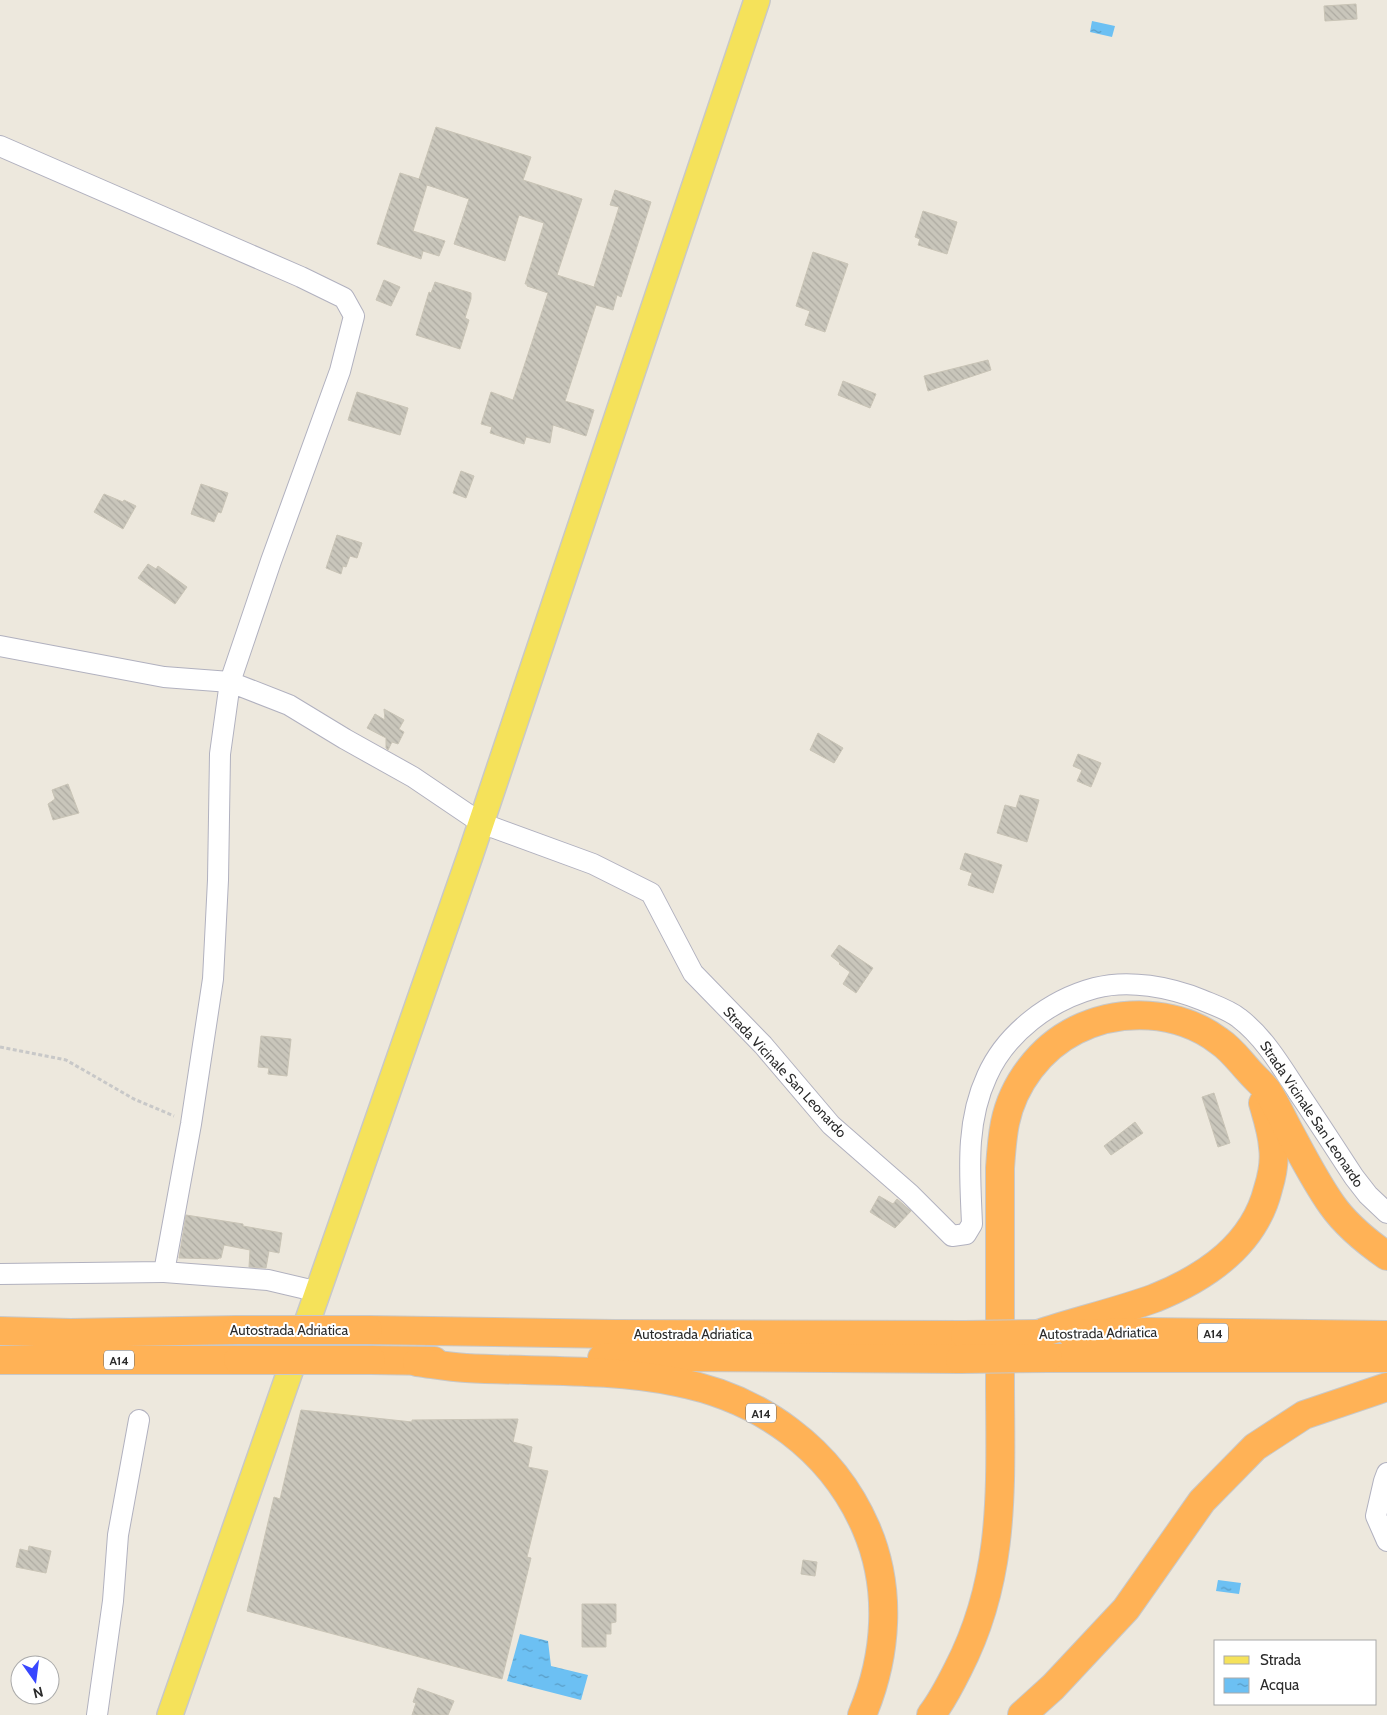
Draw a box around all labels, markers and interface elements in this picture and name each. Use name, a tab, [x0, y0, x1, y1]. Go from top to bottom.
street label: Strada Vicinale San Leonardo	[719, 1003, 851, 1142]
street label: Strada Vicinale San Leonardo	[1256, 1037, 1368, 1191]
street label: Autostrada Adriatica	[230, 1321, 348, 1339]
street label: Autostrada Adriatica	[1039, 1323, 1158, 1343]
road number: A14	[1198, 1324, 1228, 1342]
street label: Autostrada Adriatica	[634, 1325, 752, 1343]
road number: A14	[104, 1350, 134, 1370]
road number: A14	[746, 1404, 776, 1422]
legend	[1214, 1640, 1377, 1705]
text: Strada	[1260, 1651, 1302, 1669]
north arrow	[10, 1655, 60, 1705]
text: Acqua	[1260, 1676, 1300, 1694]
text: N	[31, 1683, 45, 1703]

